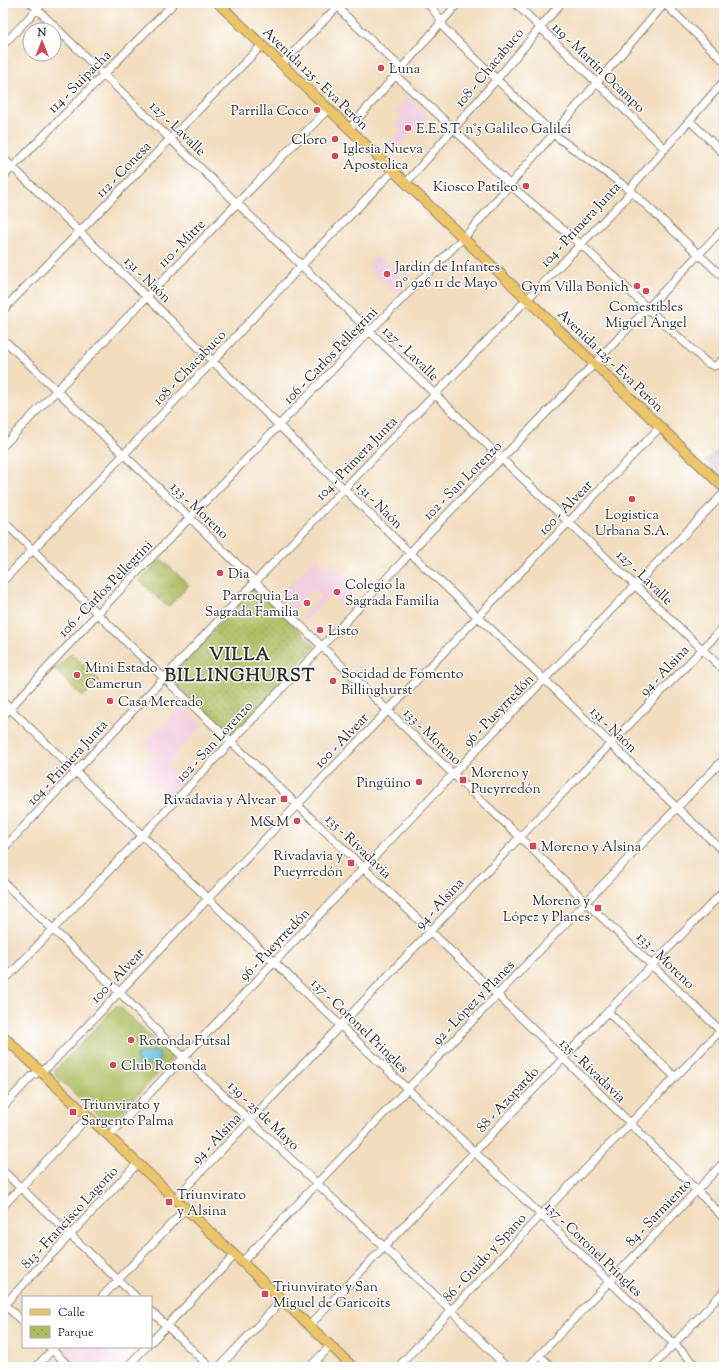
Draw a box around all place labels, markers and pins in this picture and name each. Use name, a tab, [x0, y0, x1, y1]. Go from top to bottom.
place label: Luna	[389, 60, 421, 80]
marker: Luna	[376, 63, 386, 73]
place label: Parrilla Coco	[231, 102, 309, 122]
marker: Parrilla Coco	[312, 105, 322, 115]
place label: E.E.S.T. n°5 Galileo Galilei	[416, 120, 571, 140]
marker: E.E.S.T. n°5 Galileo Galilei	[403, 123, 413, 133]
place label: Cloro	[291, 131, 327, 151]
marker: Cloro	[330, 134, 340, 144]
place label: Iglesia Nueva Apostolica	[343, 140, 423, 176]
marker: Iglesia Nueva Apostolica	[330, 151, 340, 161]
place label: Kiosco Patileo	[433, 178, 518, 198]
marker: Kiosco Patileo	[521, 181, 531, 191]
place label: Jardín de Infantes nº 926 11 de Mayo	[394, 258, 500, 294]
marker: Jardín de Infantes nº 926 11 de Mayo	[382, 269, 392, 279]
place label: Gym Villa Bonich	[521, 278, 629, 298]
marker: Gym Villa Bonich	[632, 281, 642, 291]
marker: Comestibles Miguel Ángel	[641, 286, 651, 296]
place label: Comestibles Miguel Ángel	[605, 298, 687, 334]
marker: Logistica Urbana S.A.	[627, 494, 637, 504]
place label: Logistica Urbana S.A.	[595, 506, 669, 542]
place label: Dia	[228, 565, 250, 585]
marker: Dia	[215, 568, 225, 578]
place label: Colegio la Sagrada Familia	[345, 576, 440, 612]
place label: Parroquia La Sagrada Familia	[205, 587, 300, 623]
marker: Colegio la Sagrada Familia	[332, 587, 342, 597]
marker: Parroquia La Sagrada Familia	[302, 598, 312, 608]
place label: Listo	[328, 622, 359, 642]
marker: Listo	[315, 625, 325, 635]
place label: Mini Estado Camerun	[85, 659, 158, 695]
place label: Socidad de Fomento Billinghurst	[341, 665, 464, 701]
marker: Mini Estado Camerun	[72, 670, 82, 680]
marker: Socidad de Fomento Billinghurst	[328, 676, 338, 686]
place label: Casa Mercado	[118, 693, 203, 713]
marker: Casa Mercado	[105, 696, 115, 706]
place label: Moreno y Pueyrredón	[471, 764, 541, 800]
place label: Pingüino	[357, 774, 411, 794]
marker: Moreno y Pueyrredón	[458, 775, 468, 785]
marker: Pingüino	[414, 777, 424, 787]
place label: Rivadavia y Alvear	[164, 791, 277, 811]
marker: Rivadavia y Alvear	[279, 794, 289, 804]
place label: M&M	[250, 813, 289, 833]
marker: M&M	[292, 816, 302, 826]
place label: Moreno y Alsina	[541, 838, 642, 858]
marker: Moreno y Alsina	[528, 841, 538, 851]
place label: Rivadavia y Pueyrredón	[273, 847, 343, 883]
marker: Rivadavia y Pueyrredón	[346, 858, 356, 868]
place label: Moreno y López y Planes	[503, 892, 590, 928]
marker: Moreno y López y Planes	[593, 903, 603, 913]
place label: Rotonda Futsal	[139, 1032, 231, 1052]
marker: Rotonda Futsal	[126, 1035, 136, 1045]
place label: Club Rotonda	[121, 1057, 207, 1077]
marker: Club Rotonda	[108, 1060, 118, 1070]
place label: Triunvirato y Sargento Palma	[81, 1096, 174, 1132]
marker: Triunvirato y Sargento Palma	[68, 1107, 78, 1117]
place label: Triunvirato y Alsina	[177, 1186, 246, 1222]
marker: Triunvirato y Alsina	[164, 1197, 174, 1207]
place label: Triunvirato y San Miguel de Garicoits	[273, 1278, 390, 1314]
marker: Triunvirato y San Miguel de Garicoits	[260, 1289, 270, 1299]

